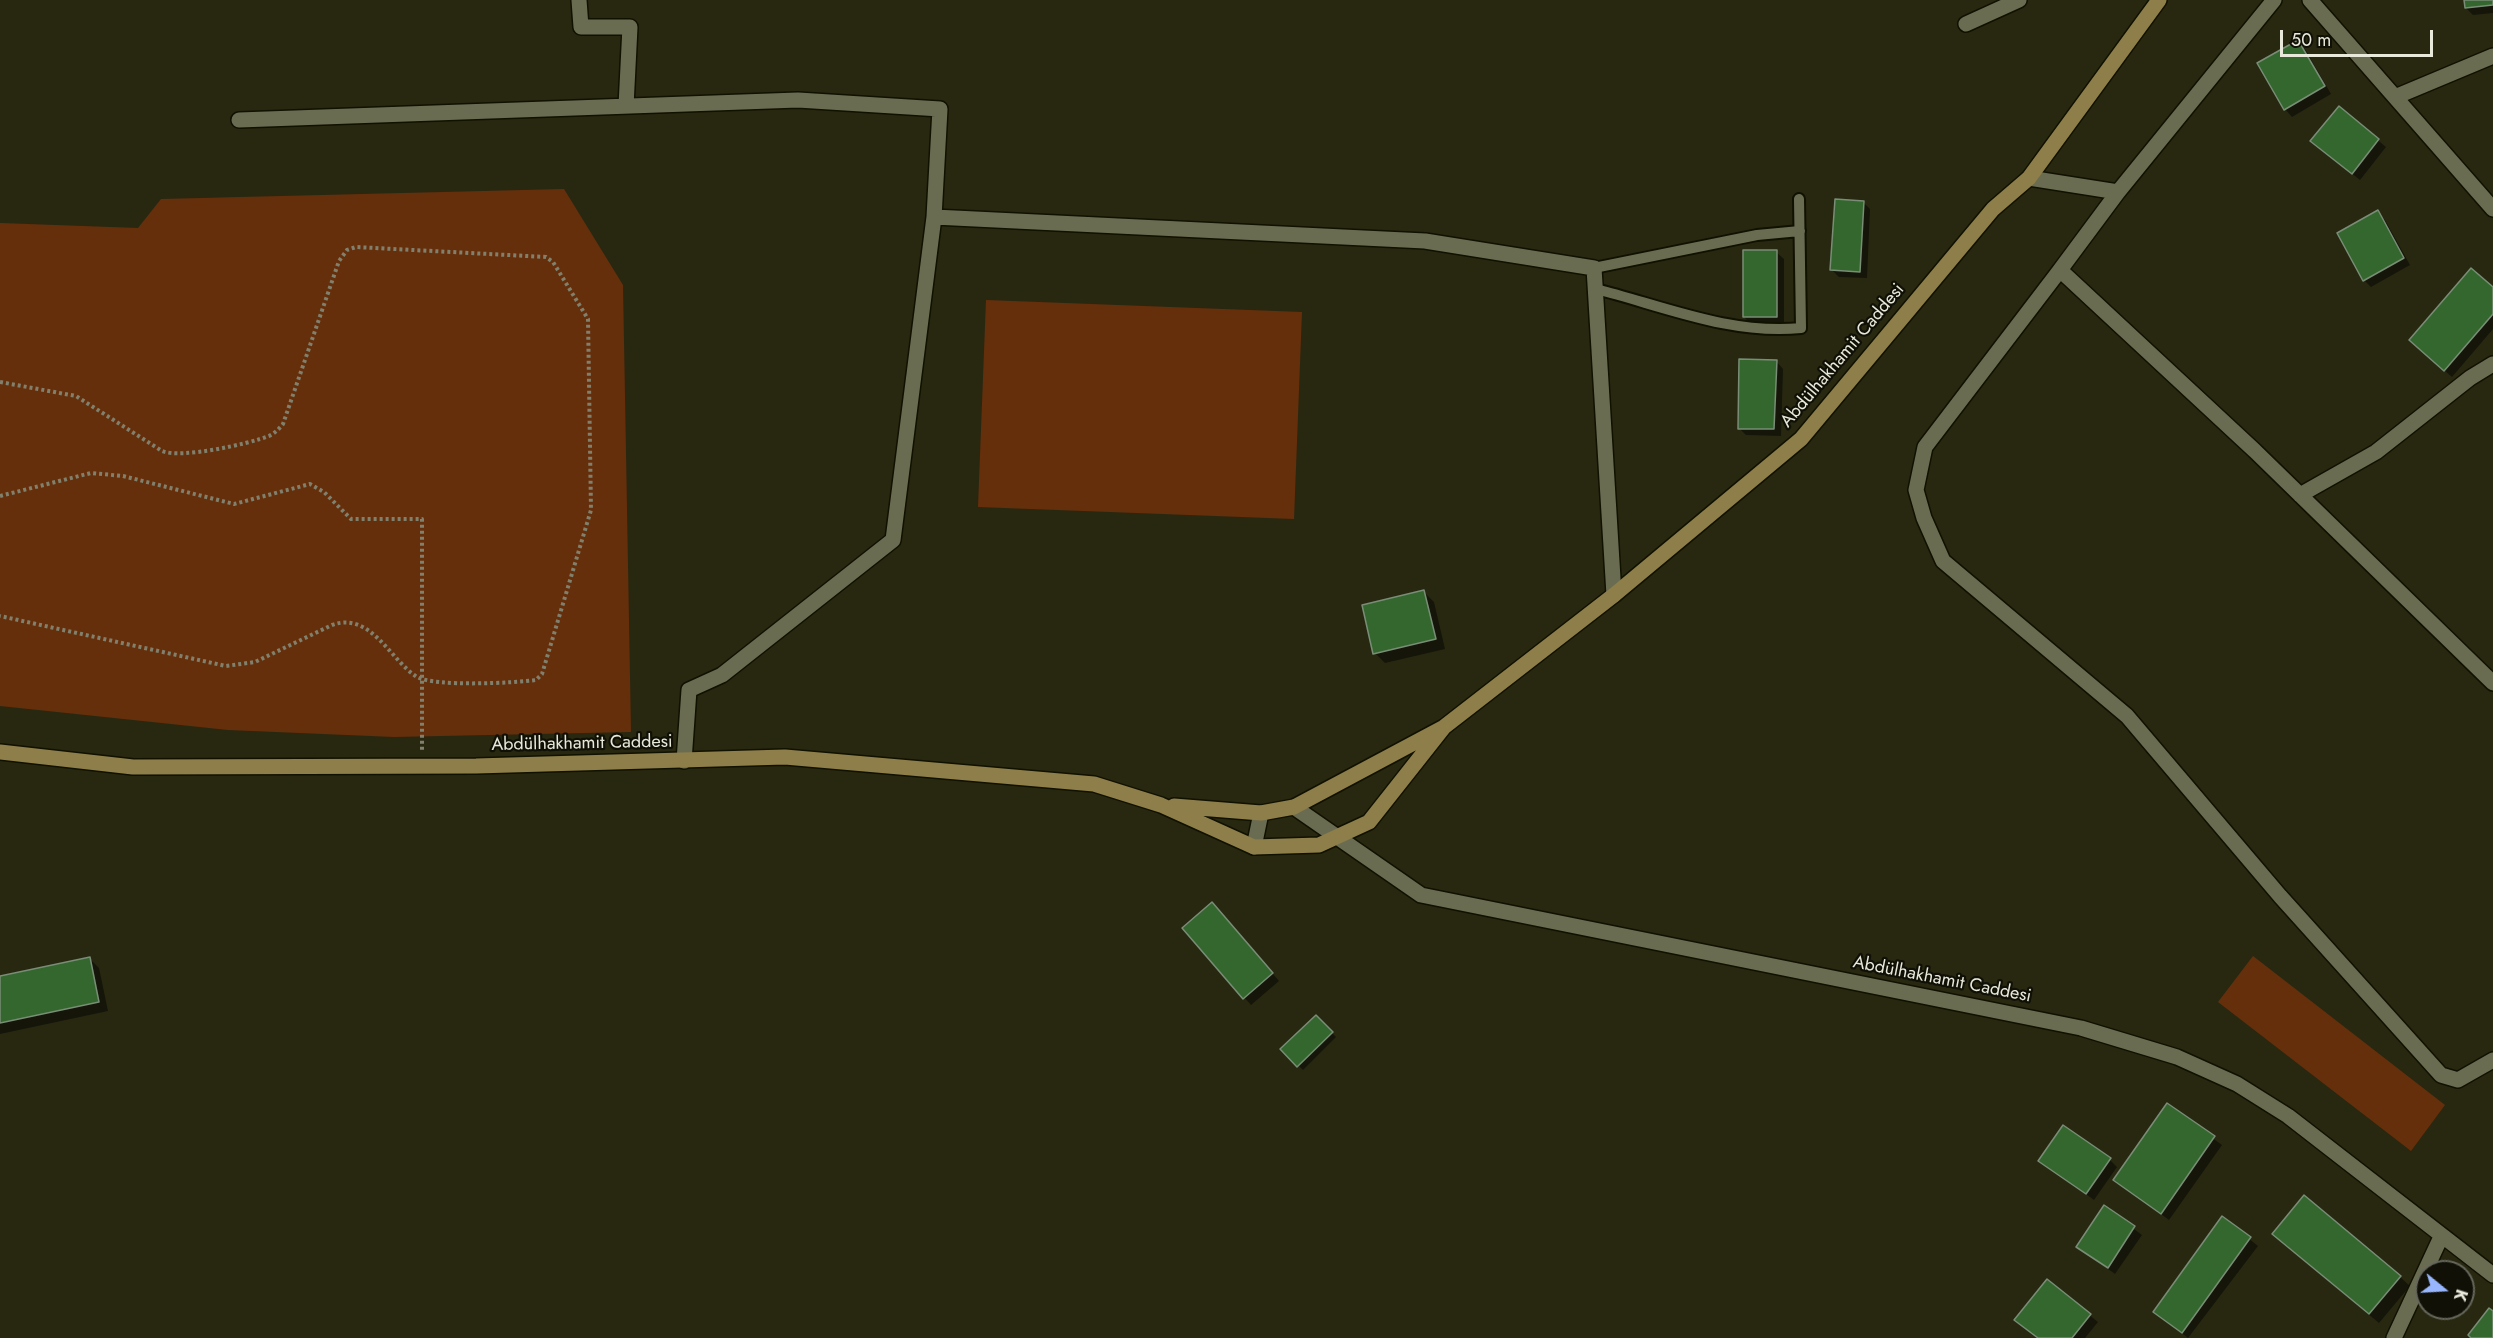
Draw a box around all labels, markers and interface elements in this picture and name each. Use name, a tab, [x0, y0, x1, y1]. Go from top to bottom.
scale bar	[2283, 18, 2436, 56]
text: 50 m	[2291, 27, 2331, 53]
street label: Abdülhakhamit Caddesi	[1776, 280, 1910, 432]
street label: Abdülhakhamit Caddesi	[491, 732, 673, 756]
street label: Abdülhakhamit Caddesi	[1851, 952, 2033, 1008]
north arrow	[2415, 1260, 2475, 1320]
text: K	[2448, 1286, 2473, 1304]

